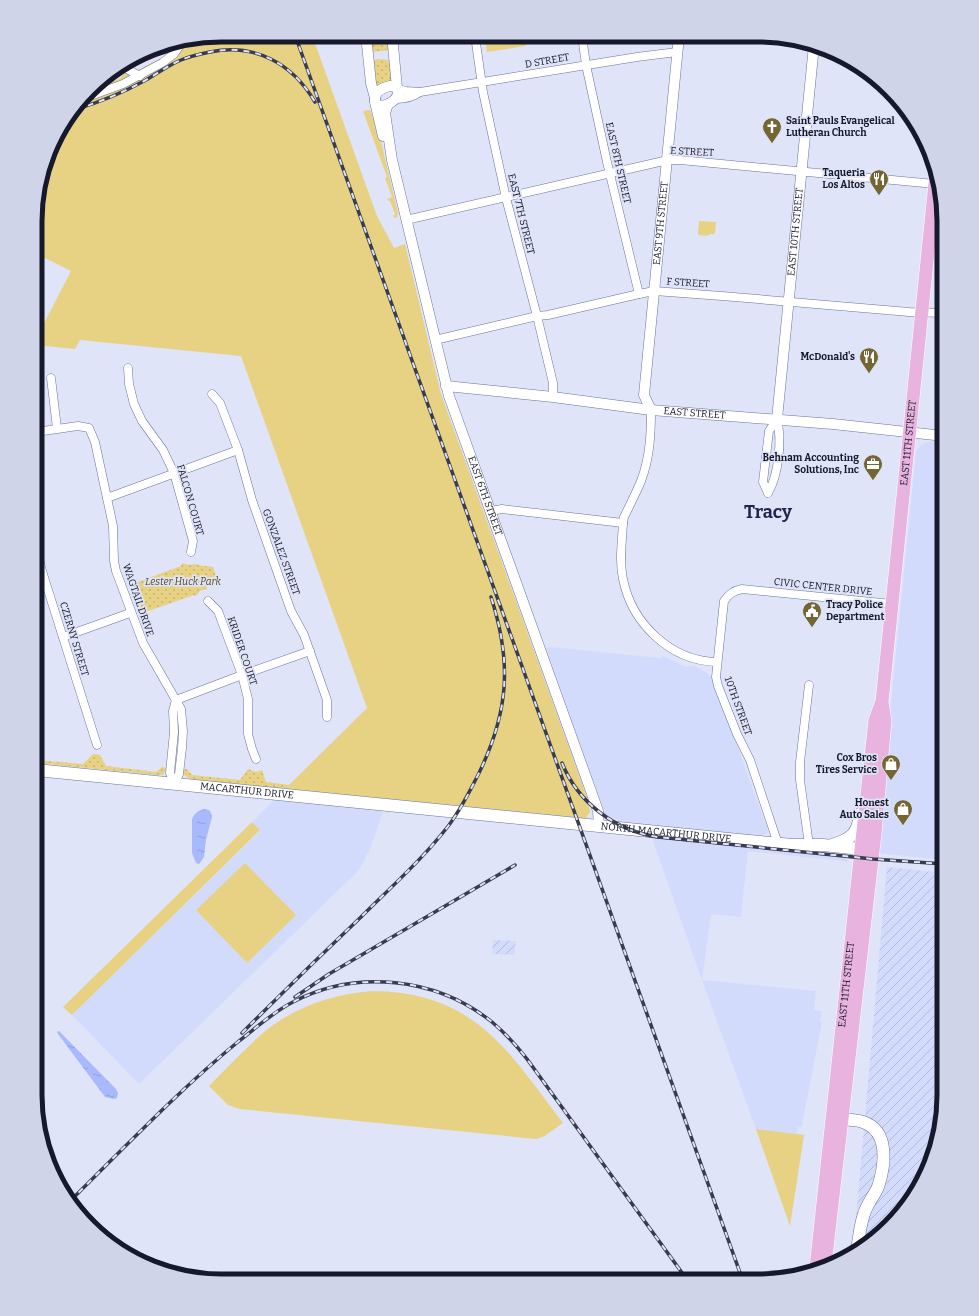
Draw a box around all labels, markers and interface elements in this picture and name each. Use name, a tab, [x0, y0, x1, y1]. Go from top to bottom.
street label: D STREET	[524, 51, 570, 71]
place label: Saint Pauls Evangelical Lutheran Church	[786, 115, 895, 139]
church icon: Saint Pauls Evangelical Lutheran Church	[761, 116, 783, 144]
street label: EAST 8TH STREET	[603, 121, 633, 205]
street label: E STREET	[670, 145, 714, 159]
place label: Taqueria Los Altos	[822, 167, 865, 191]
restaurant icon: Taqueria Los Altos	[868, 168, 890, 196]
street label: EAST 7TH STREET	[505, 172, 537, 256]
street label: EAST 9TH STREET	[651, 181, 671, 266]
street label: EAST 10TH STREET	[785, 187, 806, 276]
street label: F STREET	[666, 276, 710, 291]
restaurant icon: McDonald's	[858, 346, 880, 374]
place label: McDonald's	[800, 351, 855, 363]
street label: EAST 11TH STREET	[898, 399, 919, 486]
street label: EAST STREET	[663, 405, 726, 422]
place label: Behnam Accounting Solutions, Inc	[763, 452, 859, 476]
office icon: Behnam Accounting Solutions, Inc	[862, 453, 884, 481]
street label: EAST 6TH STREET	[465, 455, 505, 537]
street label: FALCON COURT	[174, 463, 206, 537]
district label: Tracy	[744, 501, 793, 523]
street label: GONZALEZ STREET	[260, 507, 302, 597]
street label: WAGTAIL DRIVE	[120, 562, 156, 638]
park label: Lester Huck Park	[145, 576, 222, 588]
street label: CIVIC CENTER DRIVE	[773, 576, 873, 598]
place label: Tracy Police Department	[826, 599, 884, 623]
street label: CZERNY STREET	[57, 600, 91, 678]
public building icon: Tracy Police Department	[801, 600, 823, 628]
street label: KRIDER COURT	[225, 615, 259, 687]
street label: 10TH STREET	[722, 675, 754, 737]
place label: Cox Bros Tires Service	[816, 752, 878, 776]
shop icon: Cox Bros Tires Service	[880, 753, 902, 781]
street label: MACARTHUR DRIVE	[200, 780, 294, 802]
place label: Honest Auto Sales	[839, 797, 889, 821]
shop icon: Honest Auto Sales	[892, 798, 914, 826]
street label: NORTH MACARTHUR DRIVE	[600, 820, 732, 845]
street label: EAST 11TH STREET	[836, 941, 857, 1028]

